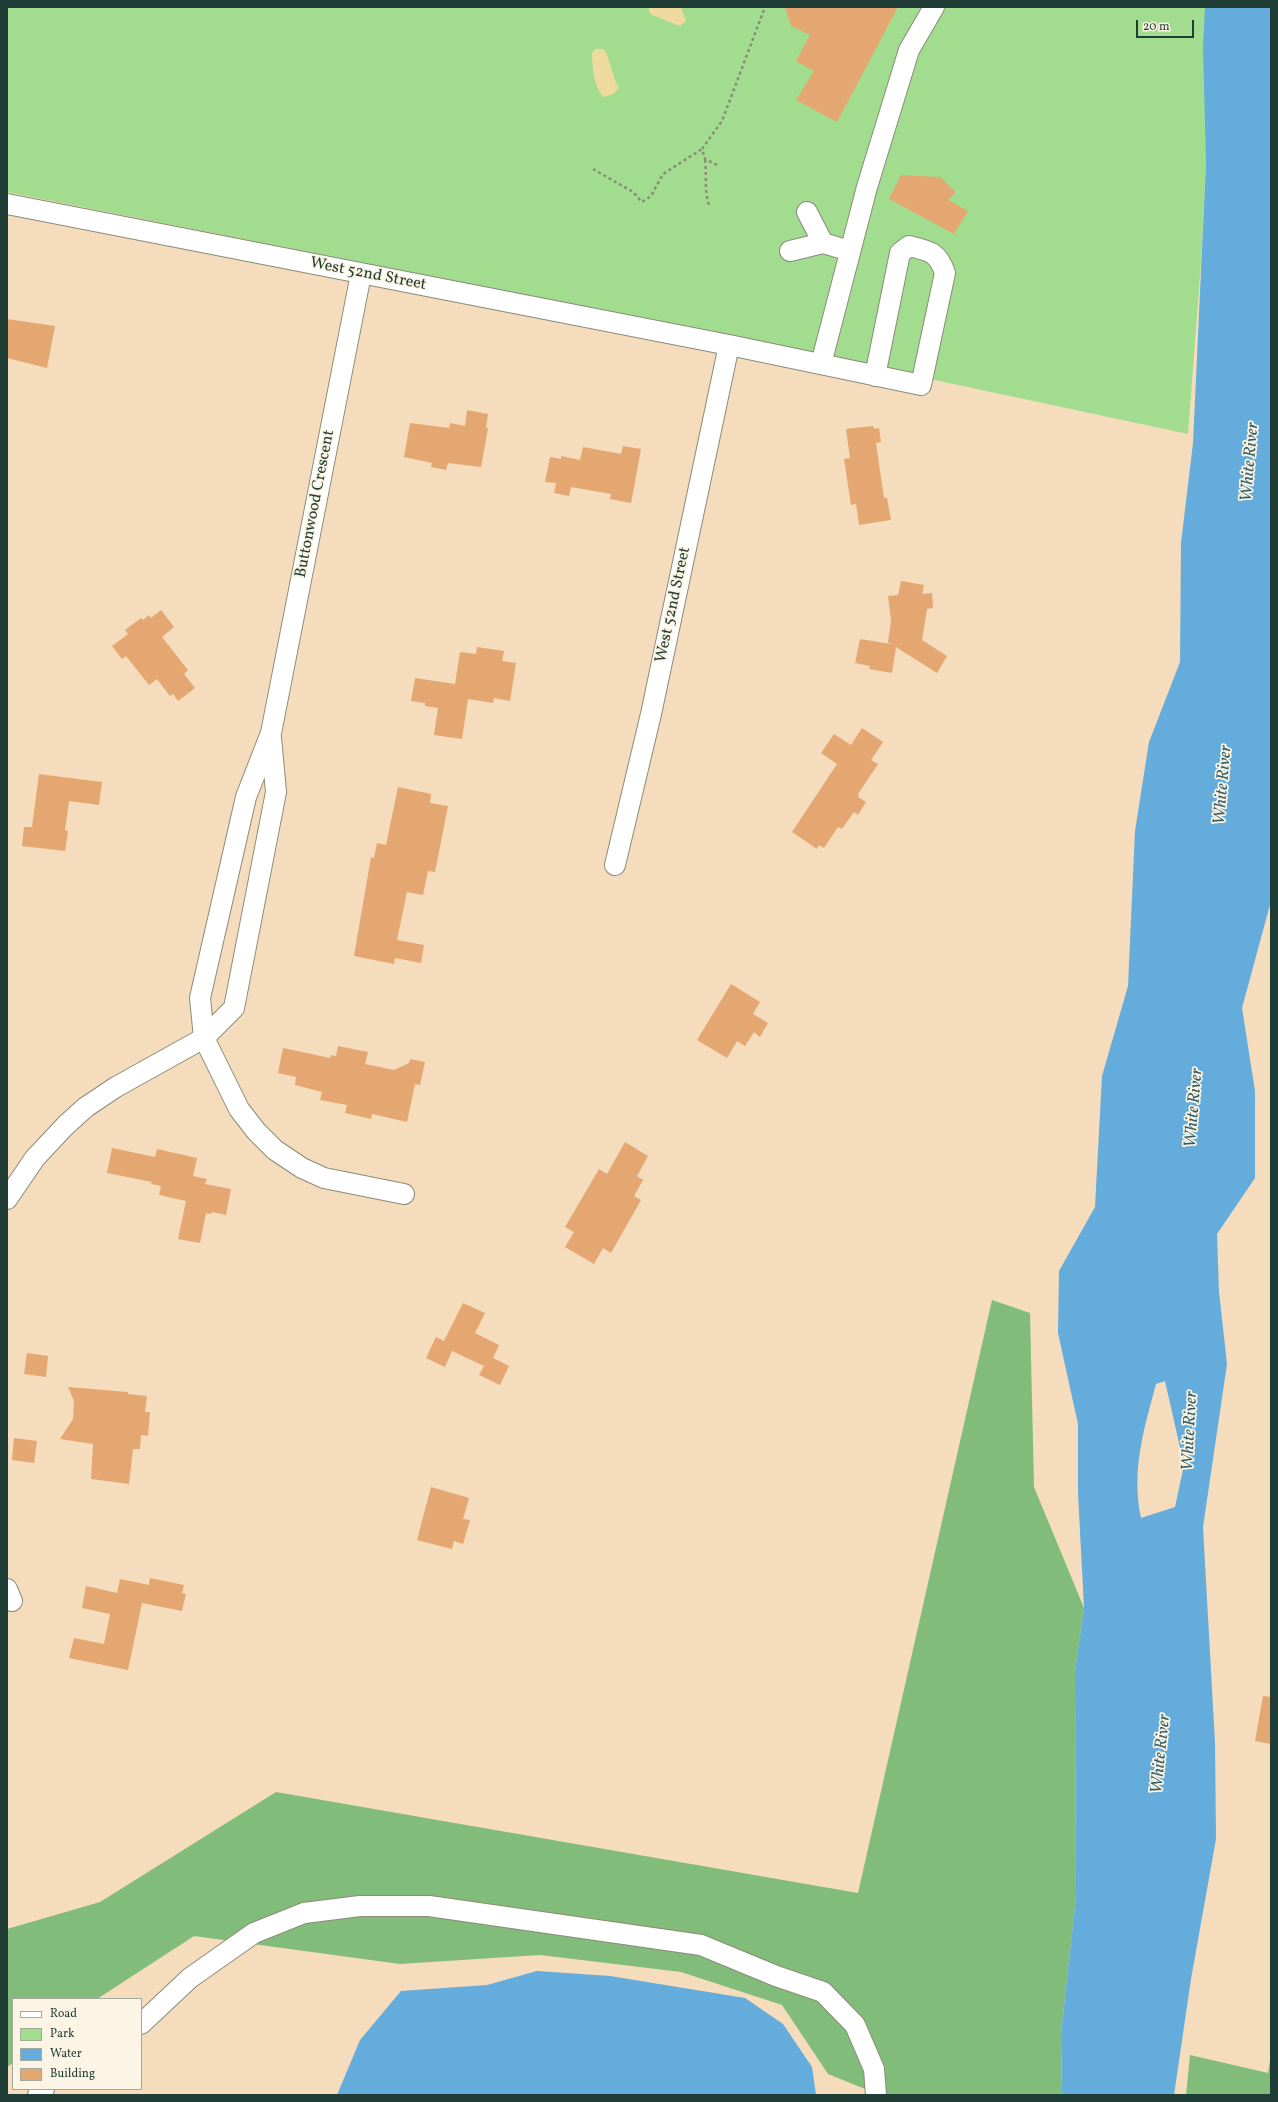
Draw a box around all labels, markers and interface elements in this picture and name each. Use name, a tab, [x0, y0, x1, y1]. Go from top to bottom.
scale bar	[1138, 12, 1196, 38]
text: 20 m	[1143, 19, 1170, 35]
street label: West 52nd Street	[308, 254, 428, 296]
water label: White River	[1237, 421, 1265, 503]
street label: Buttonwood Crescent	[292, 428, 340, 580]
street label: West 52nd Street	[652, 545, 696, 665]
water label: White River	[1210, 744, 1238, 826]
water label: White River	[1181, 1067, 1209, 1149]
water label: White River	[1179, 1391, 1203, 1471]
water label: White River	[1148, 1713, 1176, 1795]
legend	[12, 1998, 142, 2090]
text: Road	[50, 2006, 77, 2022]
text: Park	[50, 2026, 75, 2042]
text: Water	[50, 2046, 82, 2062]
text: Building	[50, 2066, 95, 2082]

